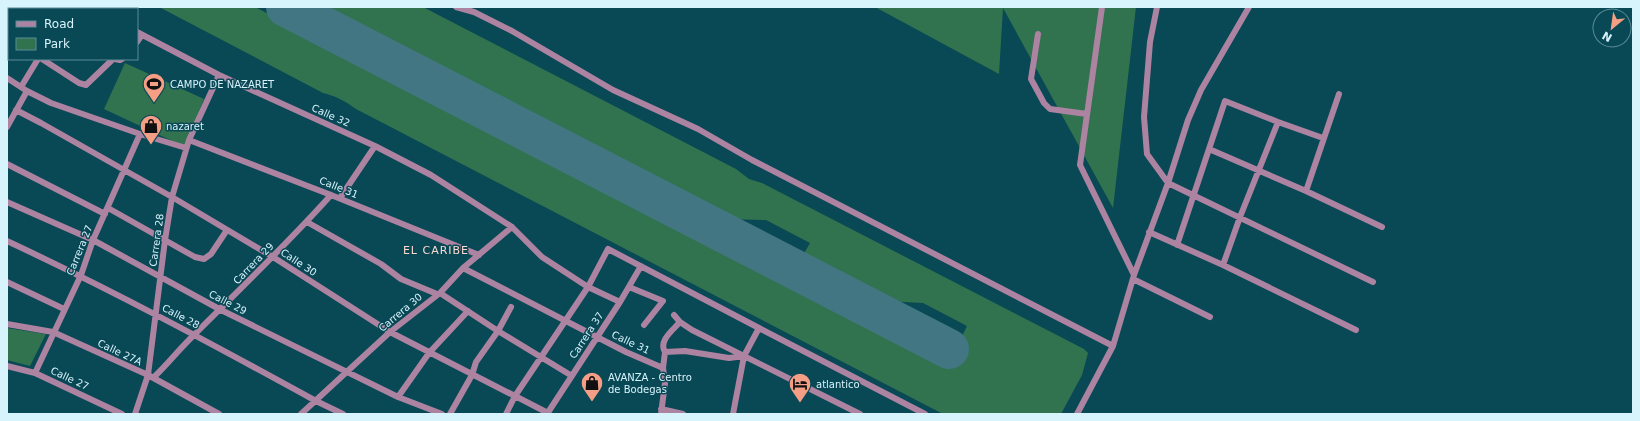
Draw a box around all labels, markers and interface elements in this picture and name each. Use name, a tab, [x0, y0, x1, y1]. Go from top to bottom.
legend	[8, 8, 138, 60]
north arrow	[1592, 8, 1632, 48]
text: Road	[44, 17, 74, 31]
text: N	[1600, 28, 1615, 44]
text: Park	[44, 37, 70, 51]
sports icon: CAMPO DE NAZARET	[141, 71, 167, 104]
place label: CAMPO DE NAZARET	[170, 79, 275, 90]
street label: Calle 32	[310, 102, 352, 129]
shop icon: nazaret	[138, 113, 164, 146]
place label: nazaret	[166, 121, 204, 132]
street label: Calle 31	[318, 175, 360, 200]
street label: Carrera 28	[147, 213, 166, 267]
street label: Carrera 27	[64, 223, 95, 277]
street label: Carrera 29	[231, 240, 276, 286]
district label: EL CARIBE	[403, 244, 469, 257]
street label: Calle 30	[279, 247, 319, 278]
street label: Calle 29	[207, 288, 248, 317]
street label: Carrera 30	[376, 291, 424, 334]
street label: Calle 28	[160, 302, 201, 331]
street label: Carrera 37	[567, 310, 606, 361]
street label: Calle 31	[610, 329, 652, 356]
street label: Calle 27A	[96, 337, 144, 368]
street label: Calle 27	[49, 365, 91, 392]
shop icon: AVANZA - Centro de Bodegas	[579, 370, 605, 403]
hotel icon: atlantico	[787, 371, 813, 404]
place label: AVANZA - Centro de Bodegas	[608, 372, 692, 395]
place label: atlantico	[816, 379, 860, 390]

